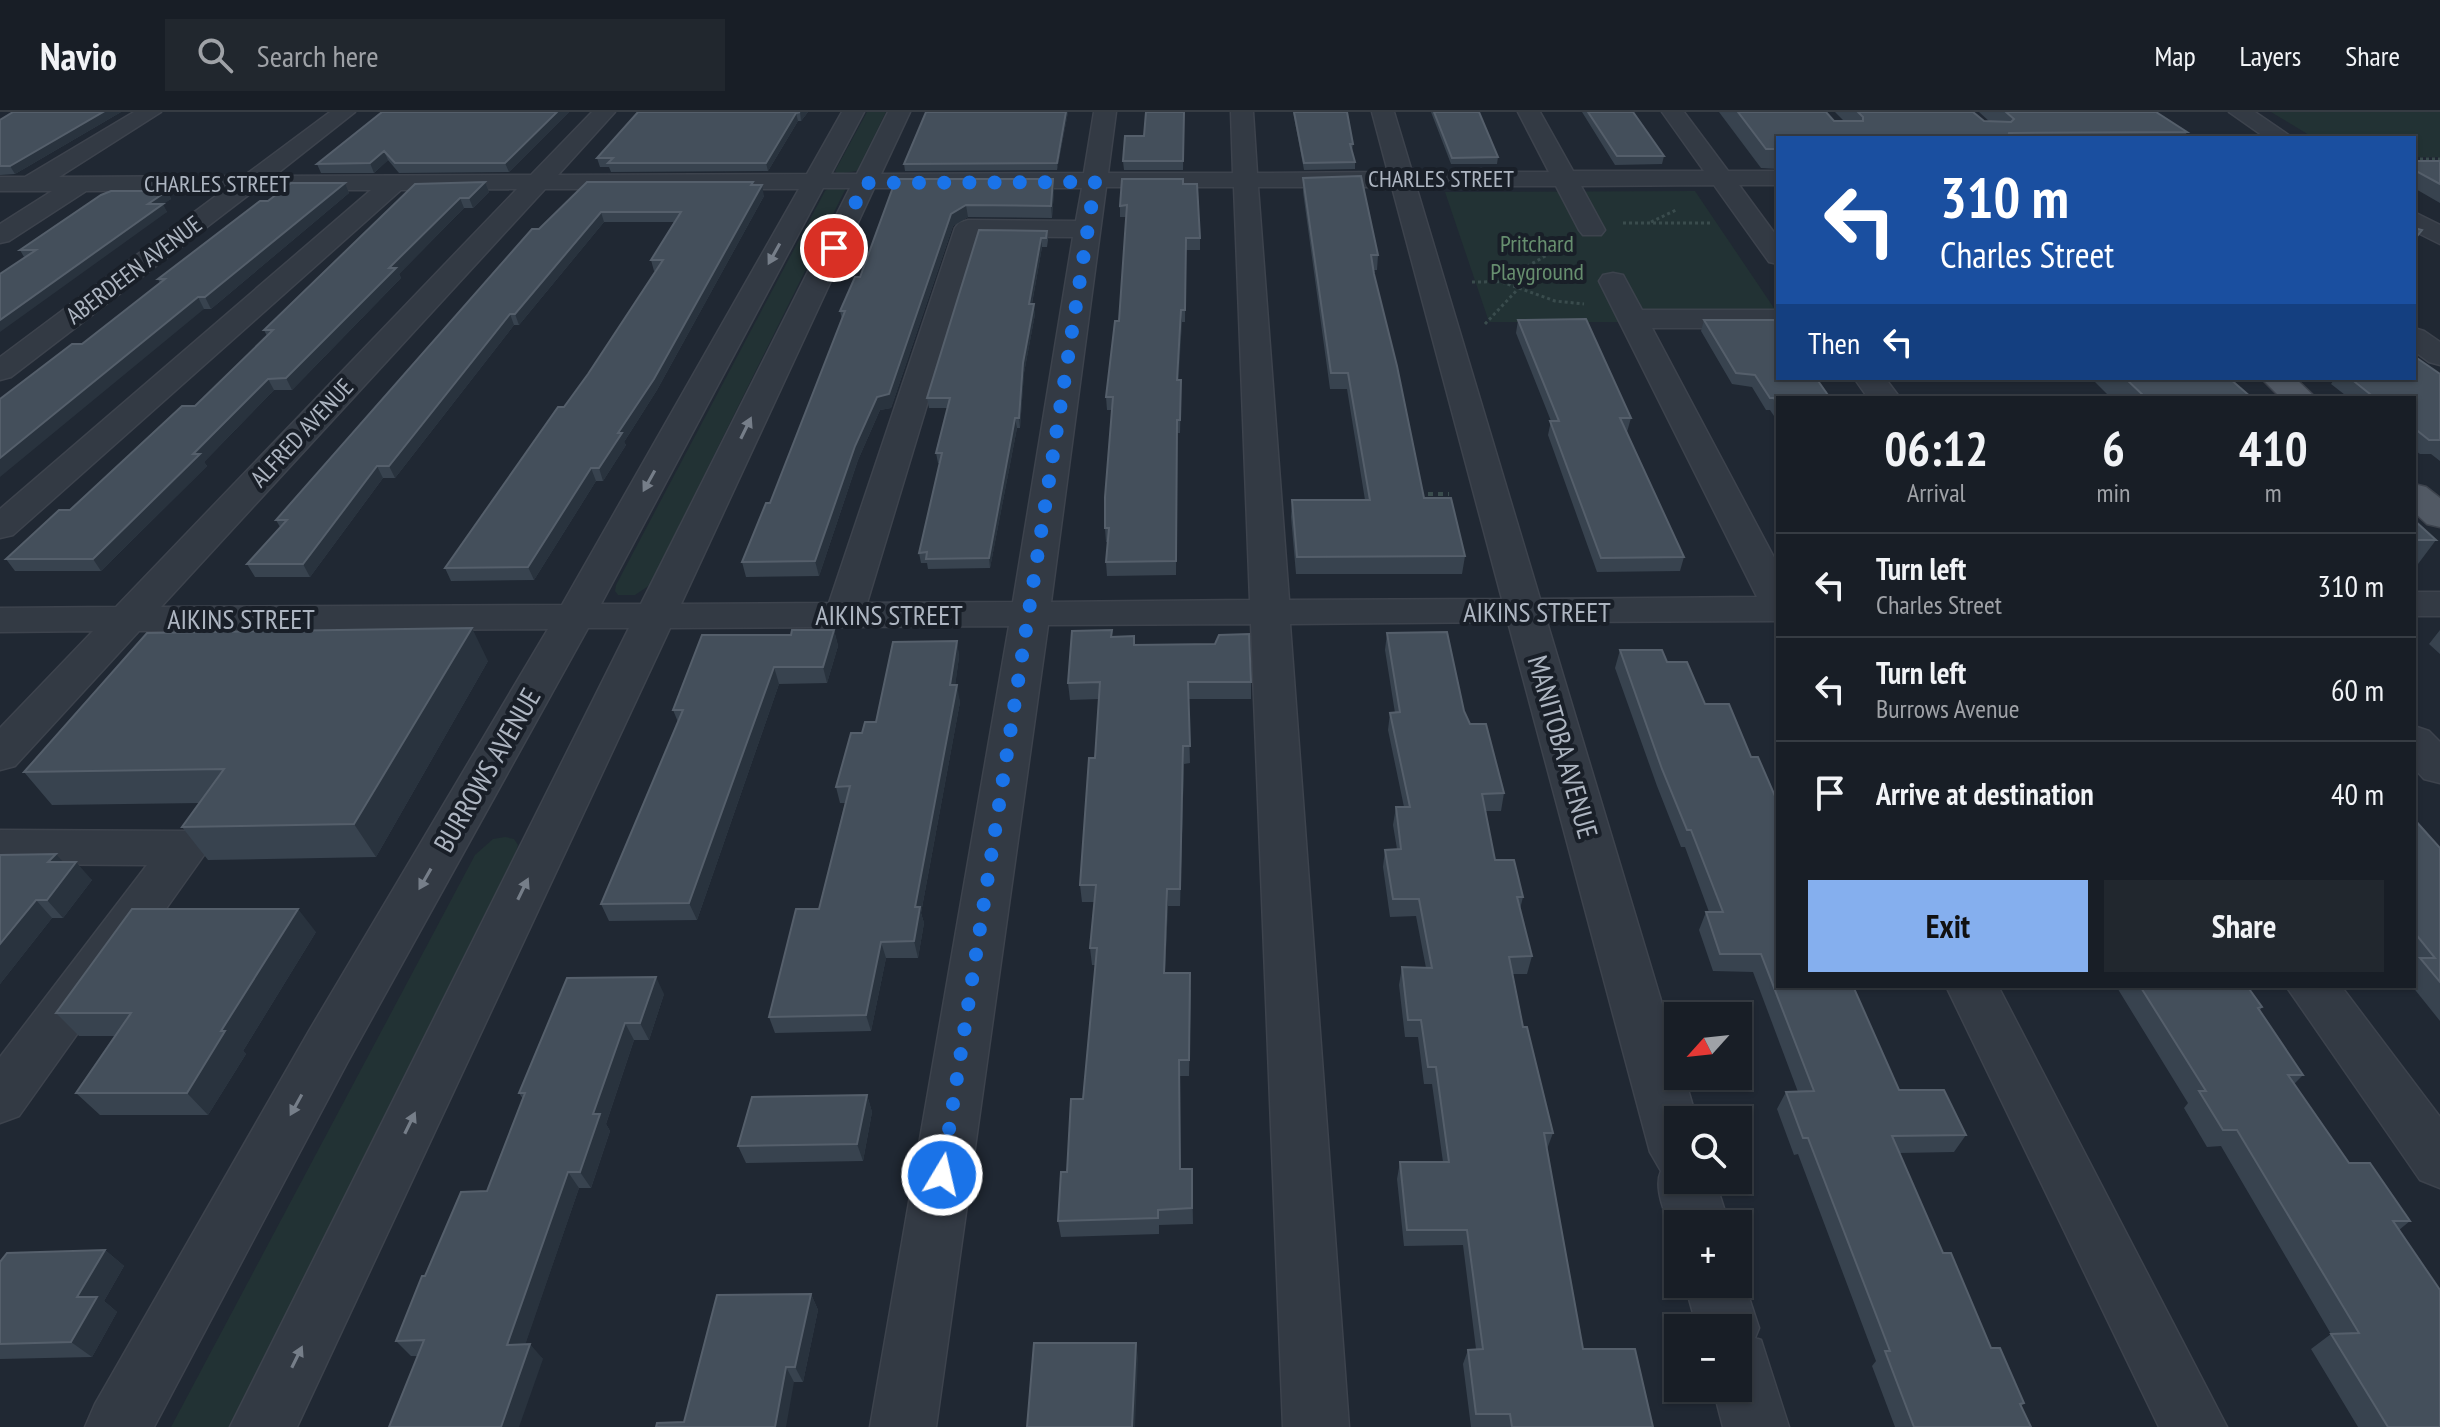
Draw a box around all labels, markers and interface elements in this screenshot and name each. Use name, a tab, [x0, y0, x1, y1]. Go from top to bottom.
search box	[165, 19, 725, 91]
text: Navio	[40, 31, 117, 80]
icon: search	[193, 33, 237, 77]
text: Search here	[257, 36, 379, 75]
text: Map	[2154, 37, 2196, 74]
text: Layers	[2240, 37, 2301, 74]
text: Share	[2345, 37, 2400, 74]
text: 310 m	[1940, 161, 2069, 233]
street label: CHARLES STREET	[1368, 163, 1514, 194]
street label: CHARLES STREET	[144, 168, 290, 199]
icon: left	[1808, 168, 1912, 272]
street label: ABERDEEN AVENUE	[59, 208, 208, 331]
pin	[800, 214, 868, 282]
icon: arrive	[812, 226, 856, 270]
park label: Pritchard Playground	[1490, 228, 1584, 287]
text: Charles Street	[1940, 231, 2114, 278]
one-way arrow	[768, 243, 782, 265]
icon: left	[1876, 320, 1920, 364]
text: Then	[1808, 323, 1860, 362]
street label: ALFRED AVENUE	[243, 372, 360, 494]
one-way arrow	[739, 416, 753, 439]
text: 06:12	[1884, 417, 1988, 479]
text: 6	[2102, 417, 2125, 479]
text: 410	[2239, 417, 2308, 479]
one-way arrow	[642, 470, 655, 493]
text: Arrival	[1907, 476, 1966, 509]
text: min	[2096, 476, 2130, 509]
text: m	[2265, 476, 2282, 509]
text: Turn left	[1876, 549, 1966, 588]
icon: left	[1808, 563, 1852, 607]
text: 310 m	[2318, 566, 2384, 605]
text: Charles Street	[1876, 588, 2002, 621]
street label: AIKINS STREET	[1463, 593, 1611, 630]
street label: AIKINS STREET	[815, 596, 963, 633]
street label: AIKINS STREET	[167, 600, 315, 637]
street label: MANITOBA AVENUE	[1520, 651, 1607, 843]
text: Turn left	[1876, 653, 1966, 692]
icon: left	[1808, 667, 1852, 711]
text: 60 m	[2331, 670, 2384, 709]
street label: BURROWS AVENUE	[425, 681, 548, 858]
text: Burrows Avenue	[1876, 692, 2019, 725]
icon: arrive	[1808, 771, 1852, 815]
text: Arrive at destination	[1876, 774, 2094, 813]
text: 40 m	[2331, 774, 2384, 813]
one-way arrow	[418, 867, 432, 890]
one-way arrow	[516, 877, 530, 900]
button: Exit	[1808, 880, 2088, 972]
button: Share	[2104, 880, 2384, 972]
north arrow	[1664, 1002, 1752, 1090]
map controls	[1664, 1002, 1752, 1402]
one-way arrow	[290, 1093, 303, 1116]
button: search	[1664, 1106, 1752, 1194]
one-way arrow	[403, 1111, 417, 1134]
position arrow	[900, 1133, 984, 1217]
button: +	[1664, 1210, 1752, 1298]
button: −	[1664, 1314, 1752, 1402]
one-way arrow	[290, 1345, 303, 1368]

